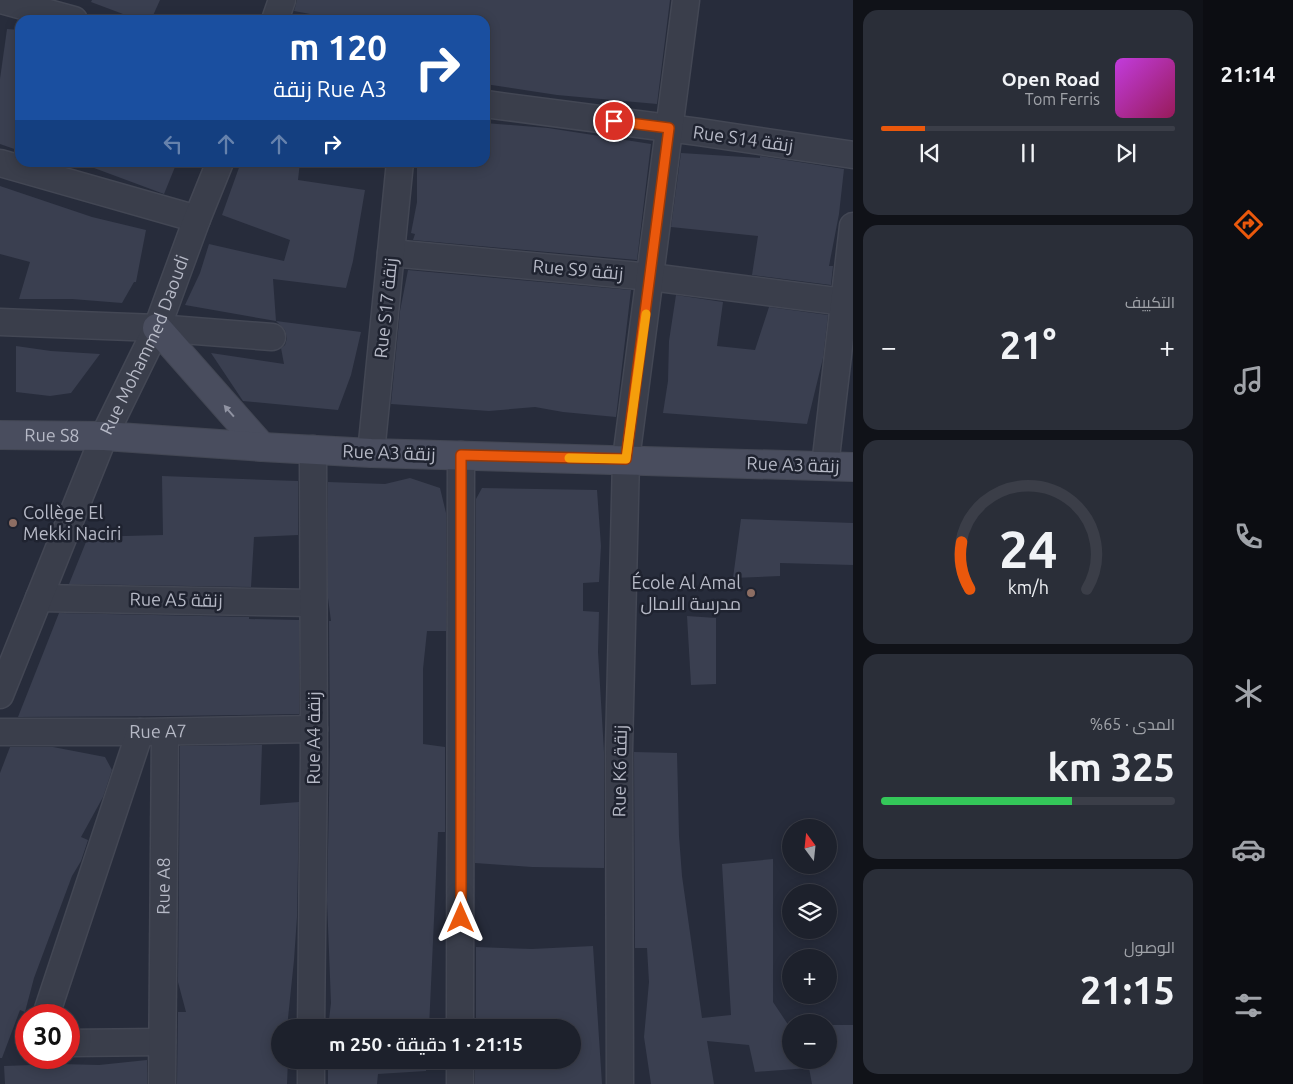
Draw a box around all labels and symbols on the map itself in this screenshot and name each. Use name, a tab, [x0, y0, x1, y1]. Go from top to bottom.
pin	[593, 100, 635, 142]
street label: Rue S14 زنقة	[692, 121, 794, 157]
street label: Rue Mohammed Daoudi	[95, 252, 192, 438]
street label: Rue S9 زنقة	[532, 255, 624, 285]
street label: Rue S17 زنقة	[370, 257, 402, 359]
one-way arrow	[224, 404, 235, 417]
street label: Rue S8	[24, 424, 80, 445]
street label: Rue A3 زنقة	[342, 440, 436, 466]
street label: Rue A3 زنقة	[746, 452, 840, 478]
place label: Collège El Mekki Naciri	[23, 502, 121, 543]
marker: Collège El Mekki Naciri	[7, 517, 19, 529]
place label: École Al Amal مدرسة الامال	[632, 571, 741, 615]
marker: École Al Amal مدرسة الامال	[745, 587, 757, 599]
street label: Rue A5 زنقة	[129, 588, 223, 612]
street label: Rue A4 زنقة	[303, 692, 325, 784]
street label: Rue A7	[129, 720, 187, 741]
street label: Rue K6 زنقة	[608, 725, 632, 817]
north arrow	[782, 819, 838, 874]
street label: Rue A8	[152, 857, 173, 915]
position arrow	[434, 891, 486, 943]
speed limit sign: 30	[15, 1004, 80, 1069]

